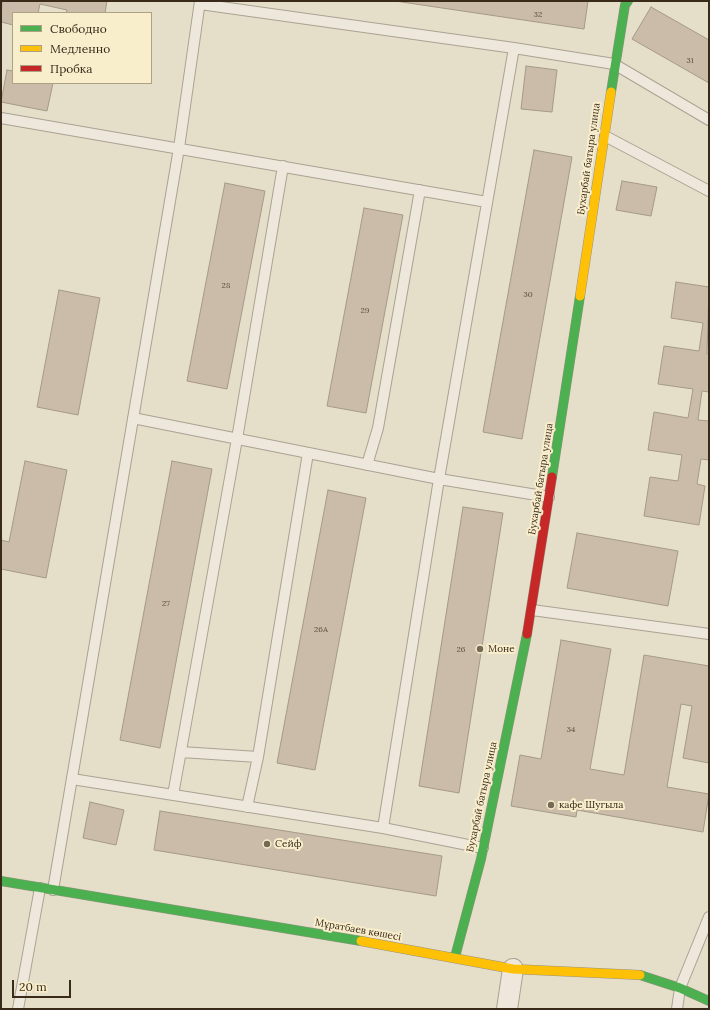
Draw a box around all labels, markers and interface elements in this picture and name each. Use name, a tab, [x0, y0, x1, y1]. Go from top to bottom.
house number: 32	[534, 10, 542, 20]
legend	[12, 12, 152, 84]
text: Свободно	[50, 21, 107, 36]
text: Медленно	[50, 41, 110, 56]
house number: 31	[686, 56, 694, 66]
text: Пробка	[50, 61, 92, 76]
street label: Бухарбай батыра улица	[575, 102, 603, 216]
house number: 28	[222, 281, 230, 291]
house number: 30	[523, 290, 533, 300]
house number: 29	[361, 306, 369, 316]
street label: Бухарбай батыра улица	[526, 422, 556, 536]
house number: 27	[162, 599, 170, 609]
house number: 26А	[314, 625, 328, 635]
place label: Моне	[488, 643, 515, 655]
marker: Моне	[475, 644, 485, 654]
house number: 26	[457, 645, 465, 655]
house number: 34	[567, 725, 575, 735]
street label: Бухарбай батыра улица	[464, 741, 500, 853]
place label: кафе Шугыла	[559, 799, 623, 811]
marker: кафе Шугыла	[546, 800, 556, 810]
place label: Сейф	[275, 838, 301, 850]
marker: Сейф	[262, 839, 272, 849]
street label: Мұратбаев көшесі	[314, 917, 402, 943]
scale bar	[14, 972, 73, 998]
text: 20 m	[19, 979, 47, 994]

